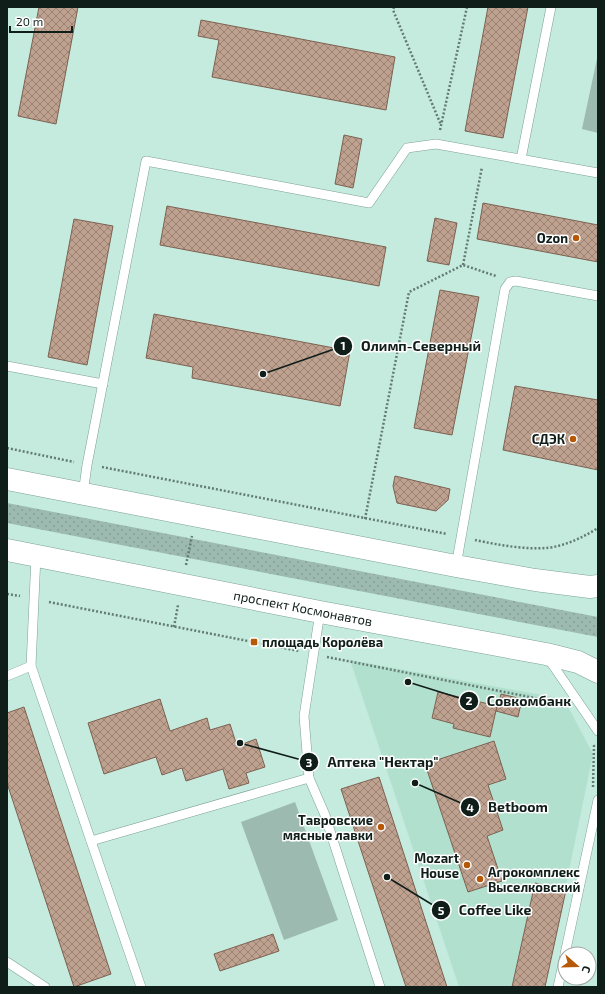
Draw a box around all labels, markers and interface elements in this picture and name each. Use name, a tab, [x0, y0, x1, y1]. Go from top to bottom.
scale bar	[10, 8, 72, 34]
text: 20 m	[16, 14, 43, 28]
place label: Ozon	[537, 230, 568, 246]
marker: Ozon	[571, 233, 581, 243]
callout: Олимп-Северный	[333, 333, 489, 359]
text: Олимп-Северный	[361, 337, 481, 354]
text: 1	[340, 338, 346, 352]
place label: СДЭК	[532, 431, 566, 447]
marker: СДЭК	[568, 434, 578, 444]
street label: проспект Космонавтов	[232, 587, 374, 629]
place label: площадь Королёва	[262, 634, 383, 650]
marker: площадь Королёва	[249, 637, 259, 647]
callout: Совкомбанк	[459, 688, 579, 714]
text: Совкомбанк	[487, 692, 571, 709]
text: 2	[466, 693, 473, 707]
callout: Аптека "Нектар"	[299, 749, 446, 775]
text: Аптека "Нектар"	[328, 753, 438, 770]
text: 3	[306, 755, 313, 769]
callout: Betboom	[460, 794, 556, 820]
text: Betboom	[488, 798, 548, 815]
text: 4	[466, 800, 474, 814]
place label: Тавровские мясные лавки	[283, 812, 373, 843]
marker: Тавровские мясные лавки	[376, 822, 386, 832]
place label: Mozart House	[414, 850, 460, 881]
marker: Mozart House	[462, 860, 472, 870]
place label: Агрокомплекс Выселковский	[488, 864, 580, 895]
marker: Агрокомплекс Выселковский	[475, 874, 485, 884]
callout: Coffee Like	[431, 897, 539, 923]
text: Coffee Like	[459, 901, 531, 918]
text: 5	[438, 903, 445, 917]
north arrow	[557, 946, 597, 986]
text: С	[579, 964, 594, 975]

